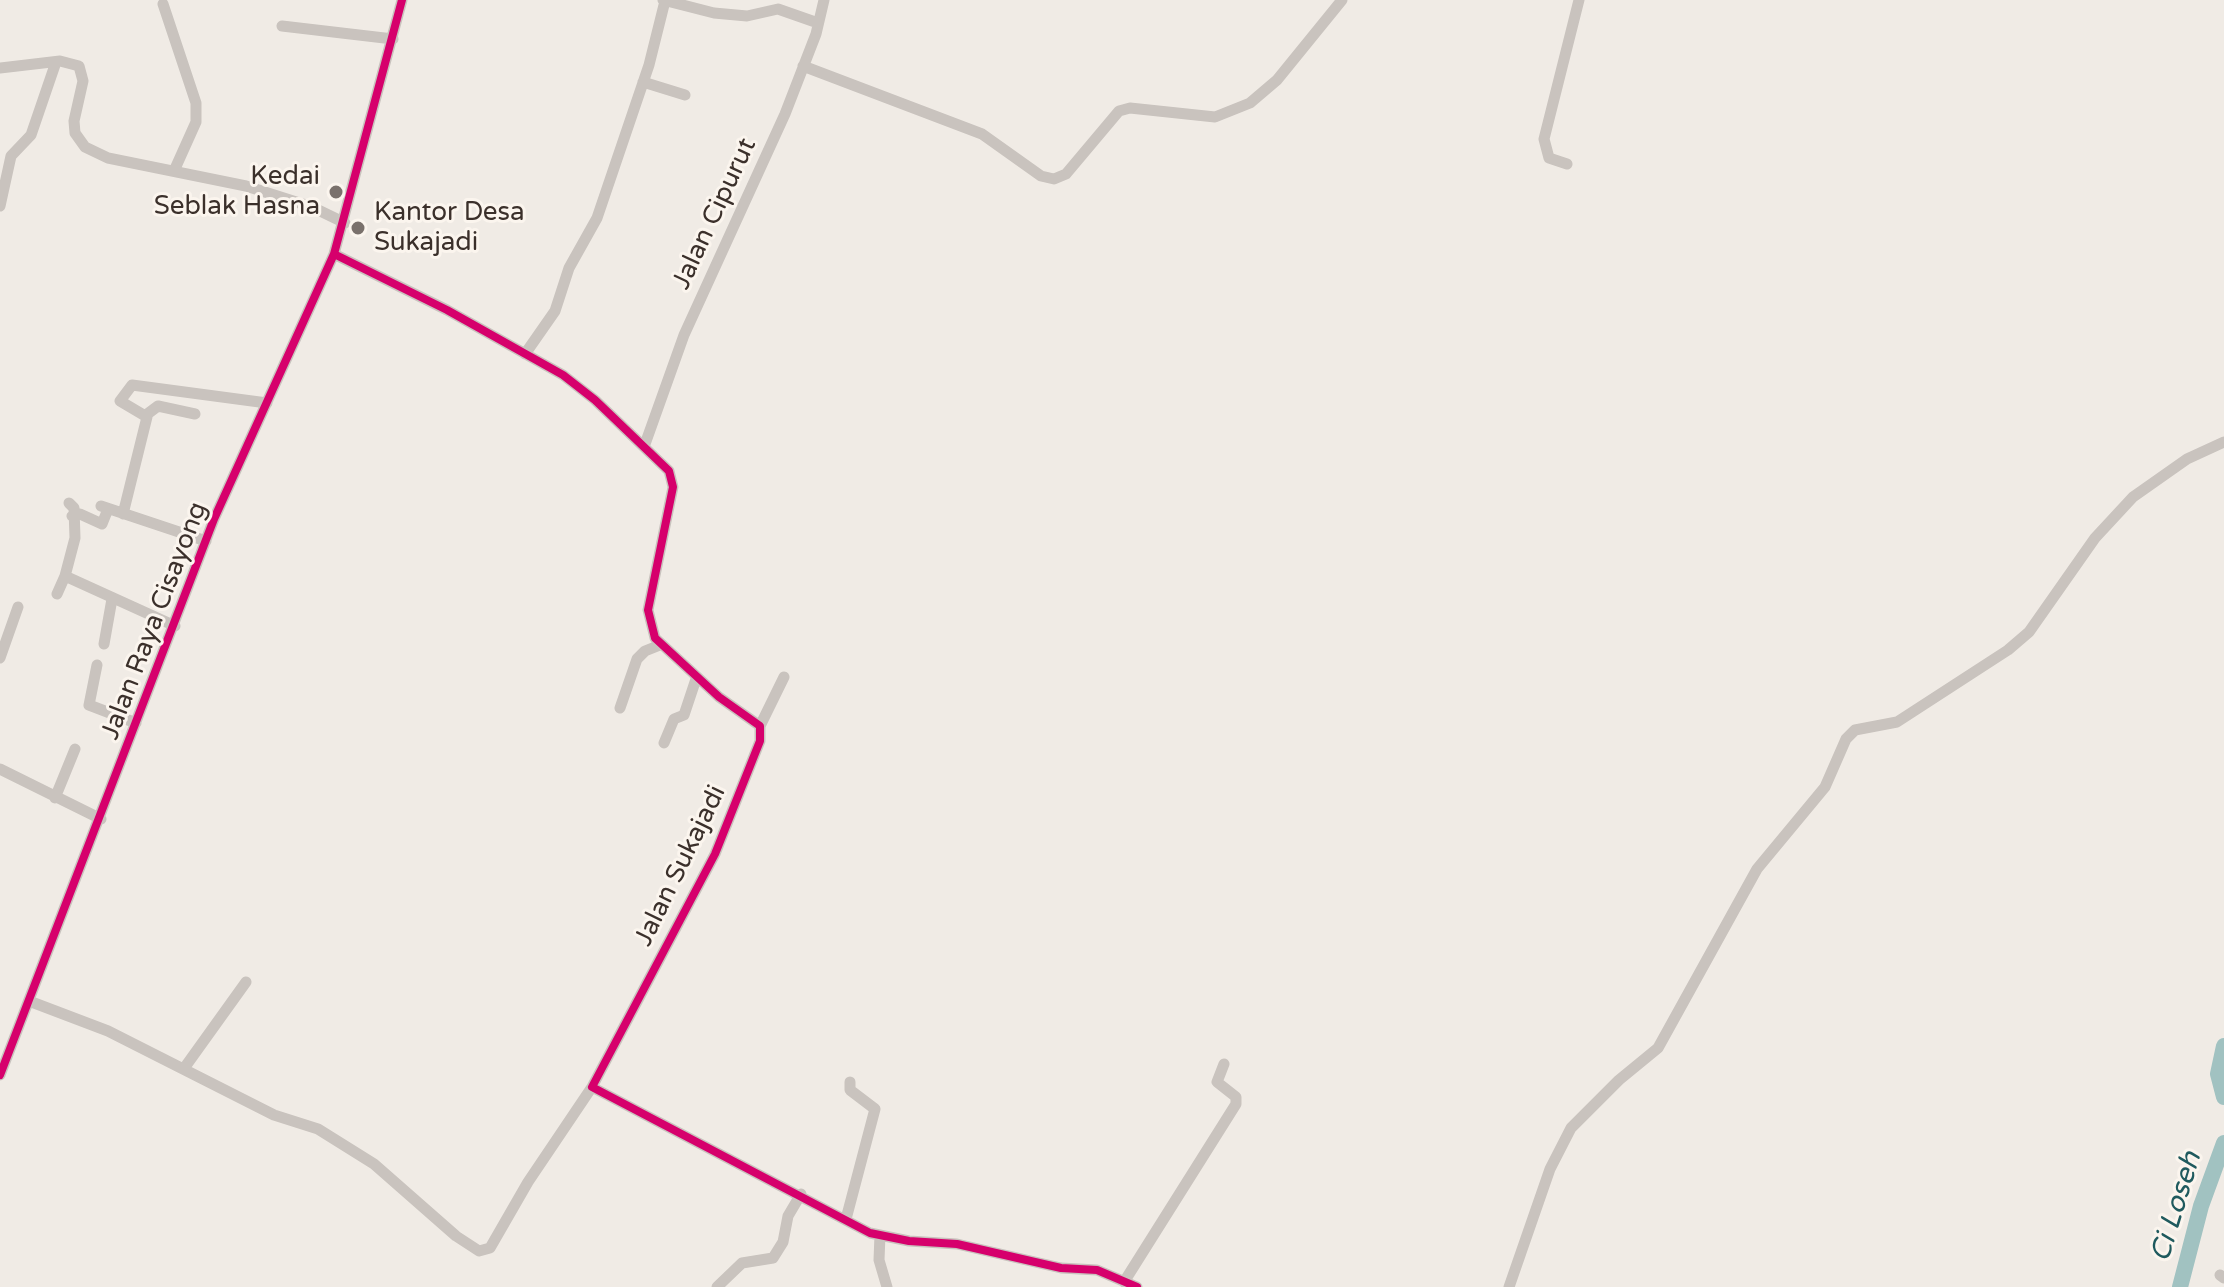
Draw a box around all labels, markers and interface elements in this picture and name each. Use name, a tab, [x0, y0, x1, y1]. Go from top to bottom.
street label: Jalan Cipurut	[666, 134, 764, 294]
place label: Kedai Seblak Hasna	[154, 161, 320, 222]
marker: Kedai Seblak Hasna	[327, 183, 345, 201]
place label: Kantor Desa Sukajadi	[374, 197, 525, 258]
marker: Kantor Desa Sukajadi	[349, 219, 367, 237]
street label: Jalan Raya Cisayong	[95, 498, 215, 744]
street label: Jalan Sukajadi	[629, 781, 733, 951]
water label: Ci Loseh	[2144, 1148, 2210, 1266]

